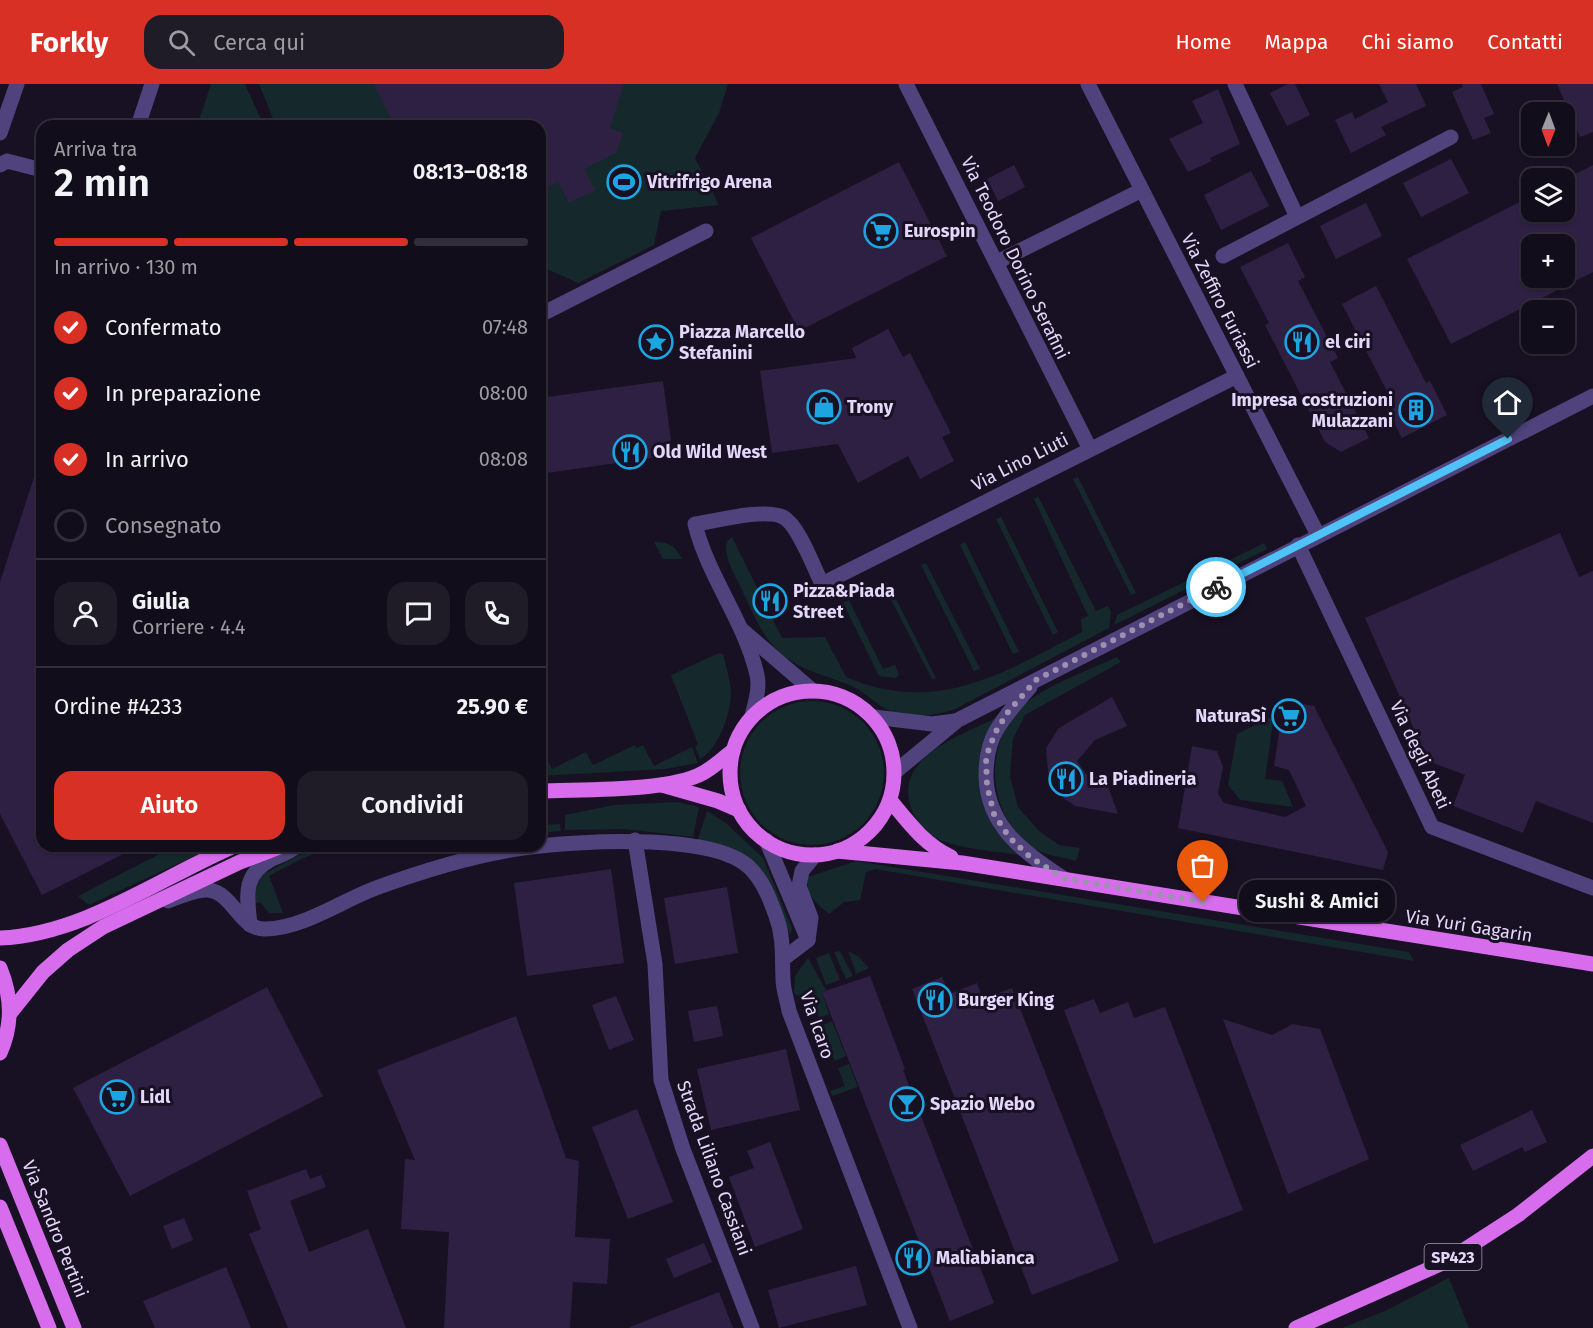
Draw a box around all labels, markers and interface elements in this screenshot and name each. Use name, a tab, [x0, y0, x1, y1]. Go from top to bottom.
search box	[144, 15, 564, 69]
text: Forkly	[30, 26, 108, 59]
icon: search	[165, 26, 198, 59]
text: Cerca qui	[213, 29, 305, 56]
text: Home	[1175, 29, 1231, 55]
text: Mappa	[1264, 29, 1328, 55]
text: Chi siamo	[1361, 29, 1454, 55]
text: Contatti	[1487, 29, 1563, 55]
north arrow	[1521, 102, 1575, 156]
map controls	[1521, 102, 1575, 354]
text: Arriva tra	[54, 137, 137, 161]
street label: Via Teodoro Dorino Serafini	[956, 153, 1074, 363]
text: 08:13–08:18	[413, 158, 528, 185]
text: 2 min	[54, 160, 150, 206]
sports icon: Vitrifrigo Arena	[606, 164, 642, 200]
button: layers	[1521, 168, 1575, 222]
place label: Vitrifrigo Arena	[646, 171, 772, 193]
supermarket icon: Eurospin	[863, 213, 899, 249]
place label: Eurospin	[904, 220, 976, 242]
street label: Via Zeffiro Furiassi	[1176, 230, 1264, 372]
button: +	[1521, 234, 1575, 288]
text: In arrivo · 130 m	[54, 255, 198, 279]
button: −	[1521, 300, 1575, 354]
icon: check	[54, 311, 87, 344]
text: Confermato	[105, 314, 222, 341]
text: 07:48	[482, 315, 528, 339]
place label: Piazza Marcello Stefanini	[679, 321, 805, 364]
place icon: Piazza Marcello Stefanini	[638, 324, 674, 360]
restaurant icon: el ciri	[1284, 324, 1320, 360]
place label: el ciri	[1325, 331, 1371, 353]
icon: check	[54, 377, 87, 410]
pin	[1482, 377, 1533, 439]
text: In preparazione	[105, 380, 261, 407]
text: 08:00	[479, 381, 528, 405]
icon: home	[1491, 386, 1524, 419]
shop icon: Trony	[806, 389, 842, 425]
place label: Impresa costruzioni Mulazzani	[1231, 389, 1393, 432]
building icon: Impresa costruzioni Mulazzani	[1398, 392, 1434, 428]
place label: Trony	[847, 396, 894, 418]
street label: Via Lino Liuti	[968, 428, 1072, 496]
restaurant icon: Old Wild West	[612, 434, 648, 470]
place label: Old Wild West	[653, 441, 768, 463]
icon: check	[54, 443, 87, 476]
text: In arrivo	[105, 446, 189, 473]
text: 08:08	[479, 447, 528, 471]
text: Consegnato	[105, 512, 222, 539]
courier	[1186, 557, 1246, 617]
icon: bike	[1200, 571, 1233, 604]
place label: Pizza&Piada Street	[793, 580, 895, 623]
button: person	[54, 582, 117, 645]
button: chat	[387, 582, 450, 645]
button: phone	[465, 582, 528, 645]
restaurant icon: Pizza&Piada Street	[752, 583, 788, 619]
text: Giulia	[132, 588, 190, 615]
text: Corriere · 4.4	[132, 615, 245, 639]
text: Ordine #4233	[54, 693, 183, 720]
text: 25.90 €	[457, 693, 528, 720]
street label: Via degli Abeti	[1385, 697, 1455, 813]
supermarket icon: NaturaSì	[1271, 698, 1307, 734]
place label: NaturaSì	[1195, 705, 1267, 727]
restaurant icon: La Piadineria	[1048, 761, 1084, 797]
place label: La Piadineria	[1089, 768, 1196, 790]
button: Aiuto	[54, 771, 285, 840]
button: Condividi	[297, 771, 528, 840]
pin	[1177, 840, 1228, 902]
icon: bag	[1186, 849, 1219, 882]
callout: Sushi & Amici	[1239, 881, 1395, 923]
text: Sushi & Amici	[1255, 889, 1379, 913]
street label: Via Yuri Gagarin	[1404, 905, 1534, 947]
restaurant icon: Burger King	[917, 982, 953, 1018]
street label: Via Icaro	[795, 988, 839, 1062]
place label: Burger King	[958, 989, 1054, 1011]
street label: Strada Liliano Cassiani	[672, 1078, 756, 1258]
supermarket icon: Lidl	[99, 1079, 135, 1115]
place label: Lidl	[140, 1086, 171, 1108]
bar icon: Spazio Webo	[889, 1086, 925, 1122]
place label: Spazio Webo	[930, 1093, 1035, 1115]
street label: Via Sandro Pertini	[17, 1157, 93, 1301]
restaurant icon: Malìabianca	[895, 1240, 931, 1276]
road number: SP423	[1424, 1244, 1482, 1270]
place label: Malìabianca	[936, 1247, 1035, 1269]

